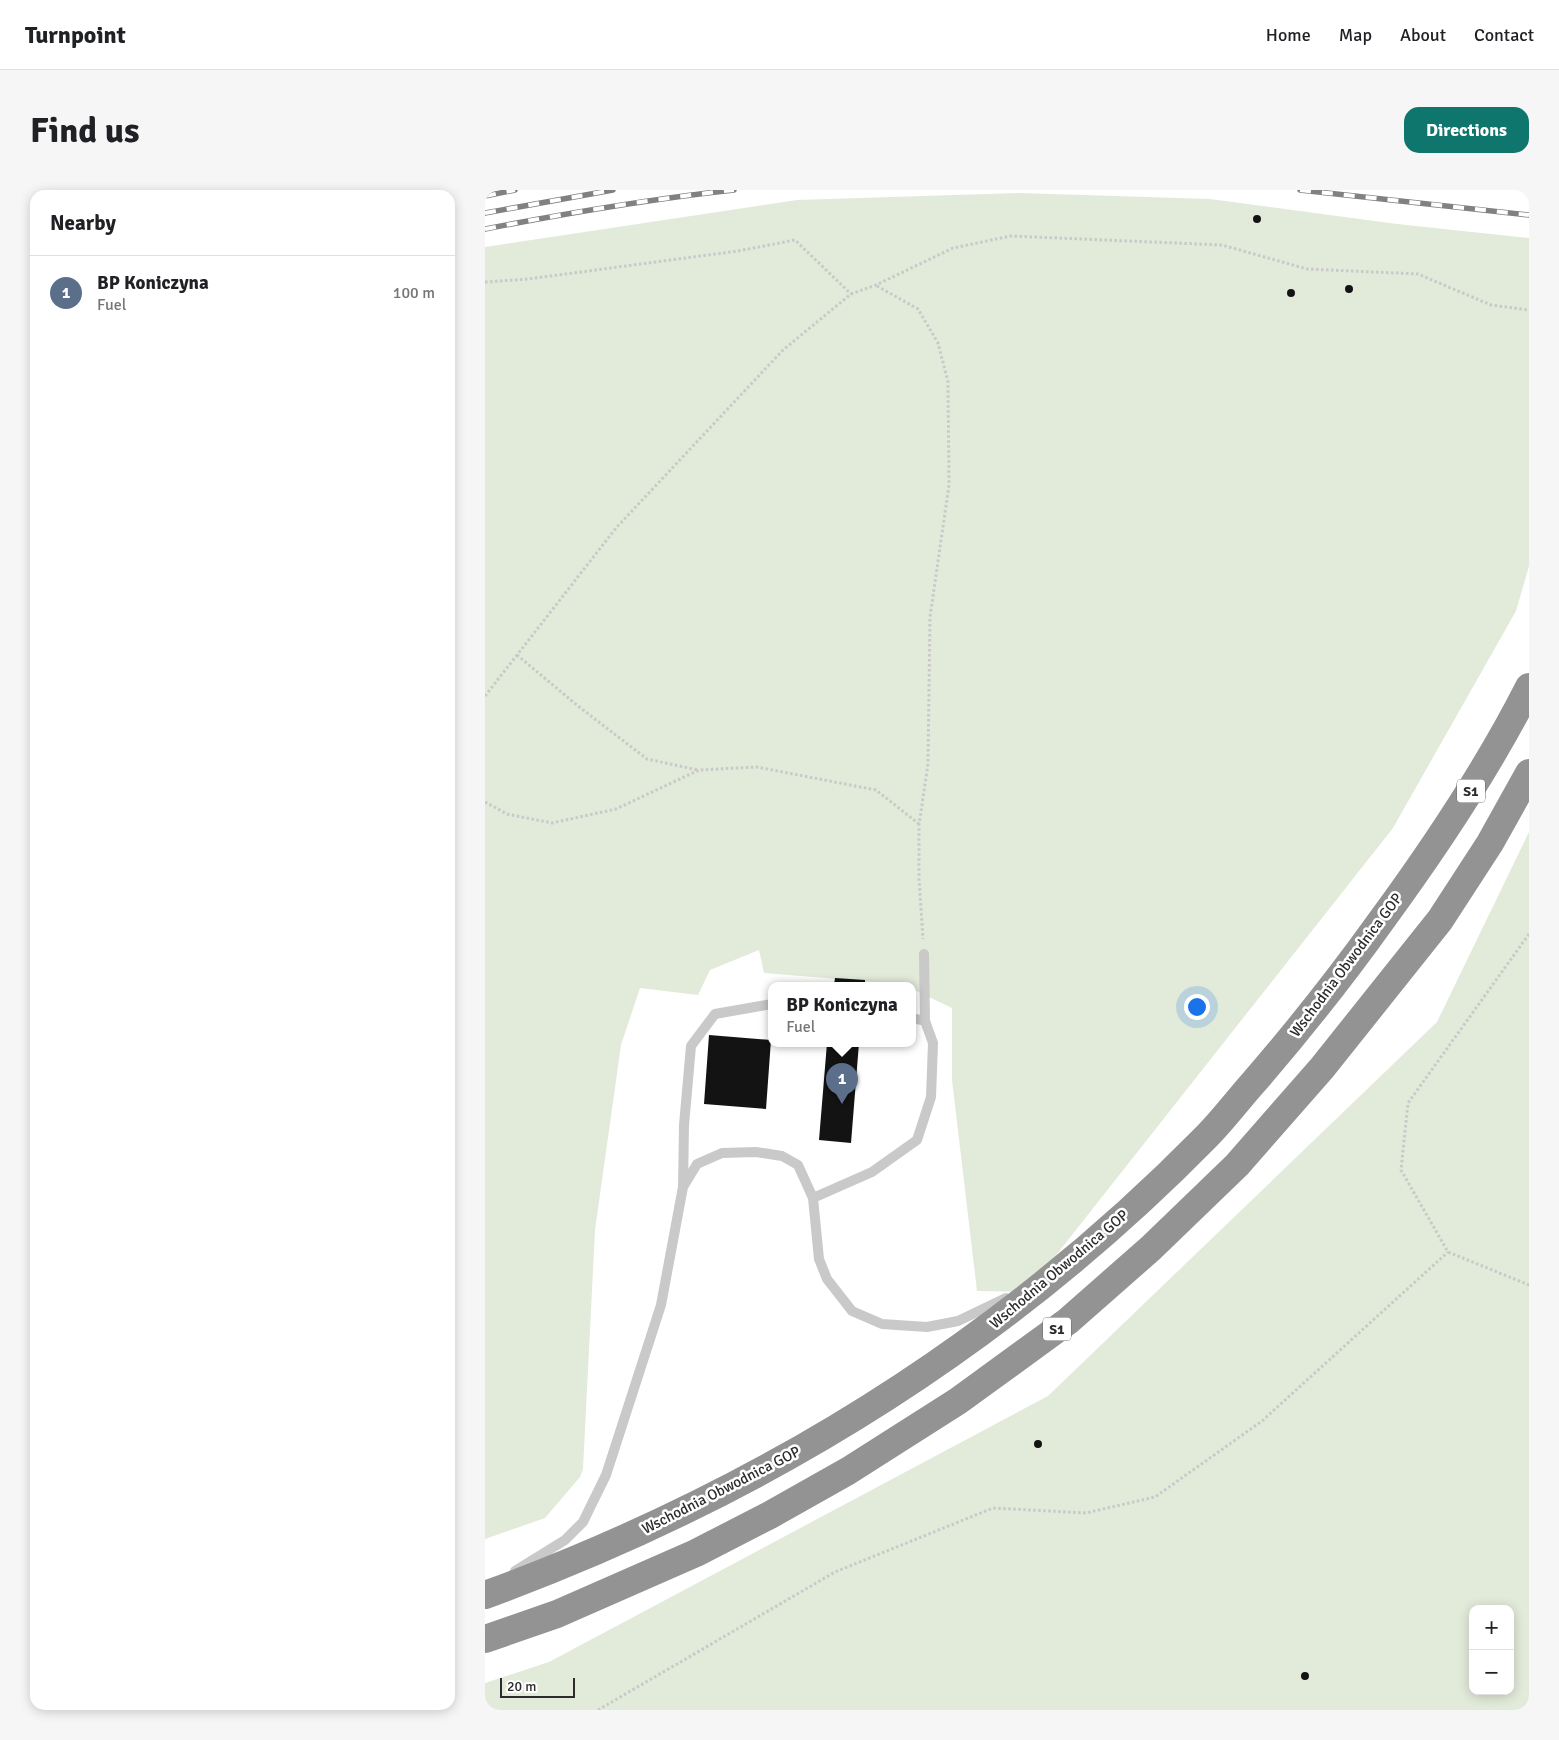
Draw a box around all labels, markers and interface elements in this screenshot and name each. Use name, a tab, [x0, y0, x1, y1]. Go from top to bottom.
text: Turnpoint	[25, 20, 126, 50]
text: Home	[1266, 24, 1311, 46]
text: Map	[1339, 24, 1372, 46]
text: About	[1400, 24, 1446, 46]
text: Contact	[1474, 24, 1534, 46]
button: Directions	[1404, 107, 1529, 153]
text: Find us	[30, 109, 140, 152]
text: Nearby	[50, 210, 116, 236]
text: BP Koniczyna	[97, 271, 209, 295]
text: 1	[62, 283, 70, 303]
text: 100 m	[393, 283, 435, 303]
text: Fuel	[97, 295, 126, 315]
road number: S1	[1457, 780, 1485, 802]
street label: Wschodnia Obwodnica GOP	[1286, 890, 1406, 1040]
popup	[768, 982, 916, 1047]
text: BP Koniczyna	[786, 993, 898, 1017]
your location	[1184, 994, 1210, 1020]
text: Fuel	[786, 1017, 815, 1037]
pin: 1	[826, 1063, 858, 1104]
street label: Wschodnia Obwodnica GOP	[986, 1206, 1132, 1332]
road number: S1	[1043, 1318, 1071, 1340]
street label: Wschodnia Obwodnica GOP	[639, 1442, 803, 1538]
map controls	[1469, 1605, 1514, 1695]
button: +	[1469, 1605, 1514, 1650]
button: −	[1469, 1650, 1514, 1695]
scale bar	[500, 1675, 575, 1698]
text: 20 m	[507, 1678, 536, 1695]

